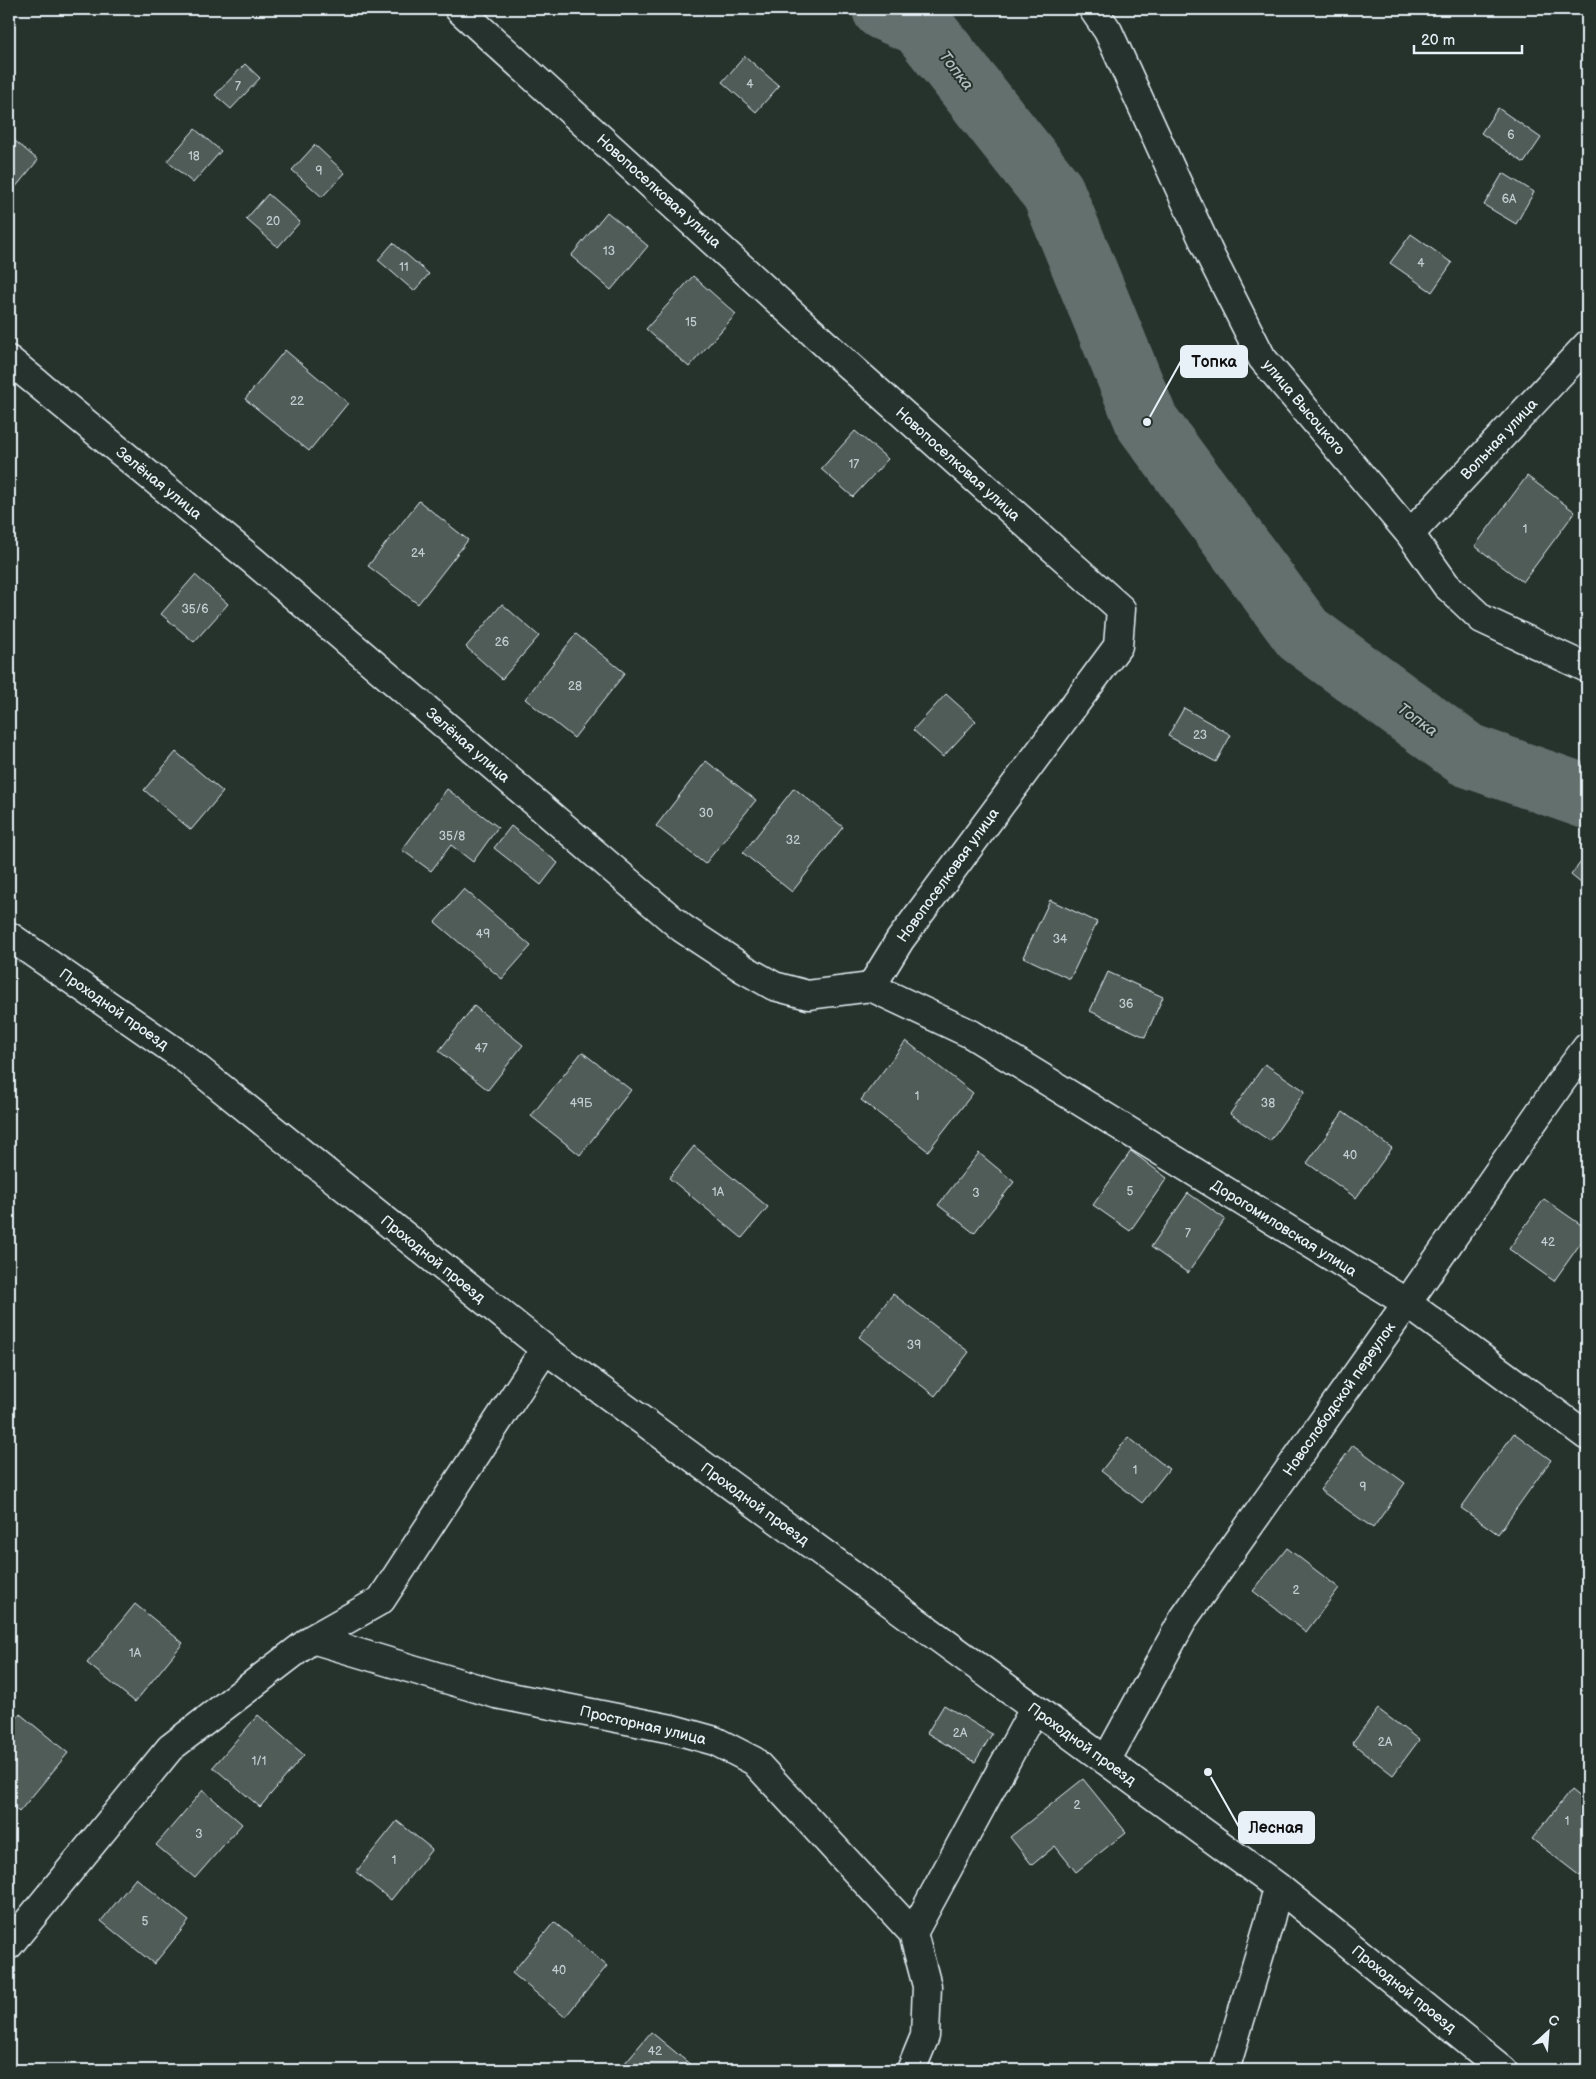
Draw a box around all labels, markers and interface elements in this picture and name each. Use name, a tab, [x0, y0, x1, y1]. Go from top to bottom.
scale bar	[1414, 22, 1521, 54]
text: 20 m	[1421, 31, 1455, 50]
water label: Топка	[935, 47, 977, 94]
house number: 4	[746, 77, 754, 92]
house number: 7	[235, 79, 241, 94]
house number: 6	[1507, 128, 1515, 143]
street label: Новопоселковая улица	[592, 130, 725, 253]
house number: 18	[188, 149, 200, 164]
house number: 9	[316, 164, 323, 179]
house number: 6А	[1502, 192, 1517, 207]
house number: 20	[266, 214, 280, 229]
house number: 13	[603, 244, 615, 259]
house number: 4	[1417, 256, 1425, 271]
house number: 11	[399, 260, 409, 275]
house number: 15	[685, 315, 697, 330]
callout: Топка	[1181, 346, 1247, 377]
text: Топка	[1191, 353, 1237, 372]
street label: улица Высоцкого	[1258, 356, 1349, 459]
house number: 22	[290, 394, 304, 409]
street label: Вольная улица	[1457, 395, 1542, 484]
street label: Новопоселковая улица	[891, 403, 1024, 526]
street label: Зелёная улица	[112, 443, 206, 524]
house number: 17	[849, 457, 859, 472]
house number: 1	[1523, 522, 1527, 537]
house number: 24	[411, 546, 426, 561]
house number: 35/6	[181, 602, 209, 617]
house number: 26	[495, 635, 509, 650]
house number: 28	[568, 679, 582, 694]
water label: Топка	[1393, 699, 1441, 741]
street label: Зелёная улица	[422, 704, 514, 787]
house number: 23	[1193, 728, 1207, 743]
street label: Новопоселковая улица	[893, 804, 1004, 946]
house number: 30	[699, 806, 713, 821]
house number: 35/8	[439, 829, 465, 844]
house number: 32	[786, 833, 800, 848]
house number: 49	[476, 927, 490, 942]
house number: 34	[1053, 932, 1068, 947]
street label: Проходной проезд	[55, 965, 172, 1054]
house number: 36	[1119, 997, 1133, 1012]
house number: 47	[474, 1041, 488, 1056]
house number: 1	[915, 1089, 919, 1104]
house number: 49Б	[570, 1096, 593, 1111]
house number: 38	[1261, 1096, 1275, 1111]
house number: 40	[1343, 1148, 1357, 1163]
street label: Дорогомиловская улица	[1207, 1176, 1360, 1281]
house number: 5	[1127, 1184, 1134, 1199]
house number: 1А	[712, 1185, 725, 1200]
house number: 3	[972, 1186, 980, 1201]
street label: Проходной проезд	[377, 1211, 489, 1307]
house number: 7	[1185, 1226, 1191, 1241]
house number: 42	[1541, 1235, 1555, 1250]
street label: Новослободской переулок	[1279, 1319, 1400, 1480]
house number: 39	[907, 1338, 921, 1353]
street label: Проходной проезд	[697, 1459, 813, 1550]
house number: 1	[1133, 1463, 1137, 1478]
house number: 9	[1360, 1480, 1367, 1495]
house number: 2	[1292, 1583, 1300, 1598]
house number: 1А	[129, 1646, 142, 1661]
street label: Проходной проезд	[1024, 1699, 1140, 1790]
street label: Просторная улица	[578, 1702, 708, 1749]
house number: 2А	[953, 1726, 968, 1741]
house number: 2А	[1378, 1735, 1393, 1750]
house number: 1/1	[252, 1754, 266, 1769]
house number: 2	[1073, 1798, 1081, 1813]
callout: Лесная	[1239, 1812, 1314, 1843]
house number: 1	[1565, 1814, 1569, 1829]
text: Лесная	[1247, 1819, 1304, 1838]
house number: 3	[195, 1827, 203, 1842]
house number: 1	[392, 1853, 396, 1868]
house number: 5	[142, 1914, 149, 1929]
street label: Проходной проезд	[1348, 1941, 1460, 2037]
house number: 40	[552, 1963, 566, 1978]
north arrow	[1524, 2006, 1574, 2056]
text: С	[1545, 2011, 1562, 2031]
house number: 42	[648, 2044, 662, 2059]

